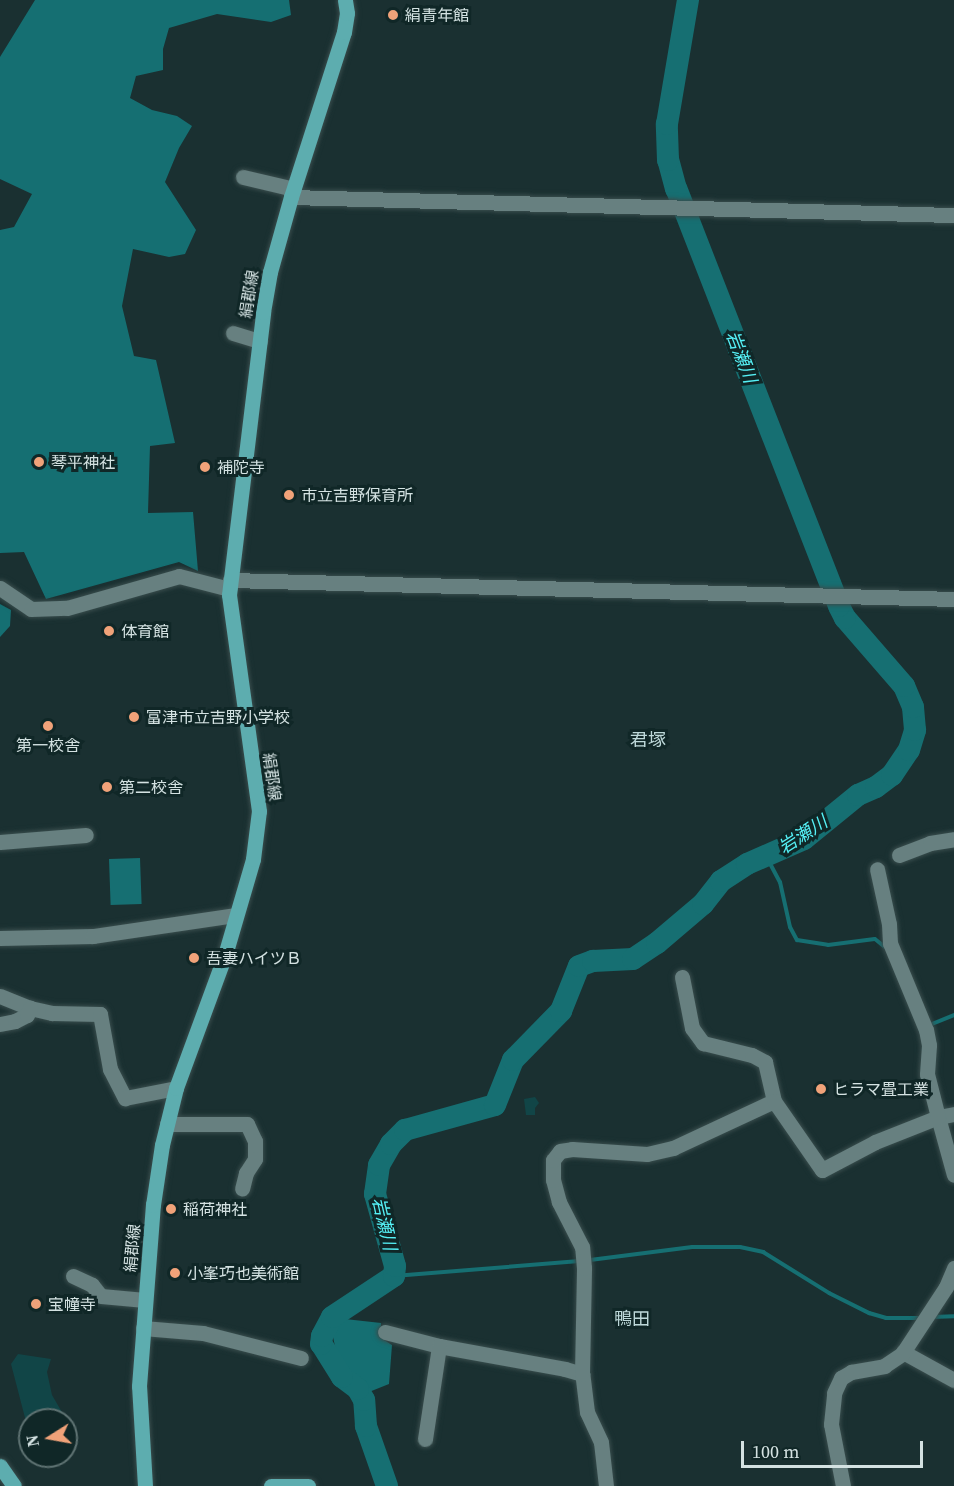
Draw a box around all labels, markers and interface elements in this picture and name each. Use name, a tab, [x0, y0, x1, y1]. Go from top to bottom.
place label: 絹青年館	[405, 5, 469, 25]
marker: 絹青年館	[386, 8, 400, 22]
street label: 絹郡線	[236, 269, 262, 319]
water label: 岩瀬川	[721, 328, 761, 386]
place label: 琴平神社	[51, 452, 115, 472]
marker: 琴平神社	[32, 455, 46, 469]
place label: 補陀寺	[217, 457, 265, 477]
marker: 補陀寺	[198, 460, 212, 474]
place label: 市立吉野保育所	[301, 485, 413, 505]
marker: 市立吉野保育所	[282, 488, 296, 502]
place label: 体育館	[121, 621, 169, 641]
marker: 体育館	[102, 624, 116, 638]
place label: 富津市立吉野小学校	[146, 707, 290, 727]
marker: 富津市立吉野小学校	[127, 710, 141, 724]
marker: 第一校舎	[41, 719, 55, 733]
district label: 君塚	[630, 729, 666, 751]
place label: 第一校舎	[16, 735, 80, 755]
street label: 絹郡線	[259, 752, 285, 802]
place label: 第二校舎	[119, 777, 183, 797]
marker: 第二校舎	[100, 780, 114, 794]
water label: 岩瀬川	[774, 811, 832, 859]
place label: 吾妻ハイツＢ	[206, 948, 302, 968]
marker: 吾妻ハイツＢ	[187, 951, 201, 965]
place label: ヒラマ畳工業	[833, 1079, 929, 1099]
marker: ヒラマ畳工業	[814, 1082, 828, 1096]
water label: 岩瀬川	[367, 1195, 401, 1253]
place label: 稲荷神社	[183, 1199, 247, 1219]
marker: 稲荷神社	[164, 1202, 178, 1216]
street label: 絹郡線	[120, 1223, 144, 1273]
place label: 小峯巧也美術館	[187, 1263, 299, 1283]
marker: 小峯巧也美術館	[168, 1266, 182, 1280]
place label: 宝幢寺	[48, 1294, 96, 1314]
marker: 宝幢寺	[29, 1297, 43, 1311]
district label: 鴨田	[614, 1308, 650, 1330]
north arrow	[18, 1408, 78, 1468]
scale bar	[744, 1429, 926, 1467]
text: N	[20, 1433, 44, 1449]
text: 100 m	[752, 1439, 799, 1464]

